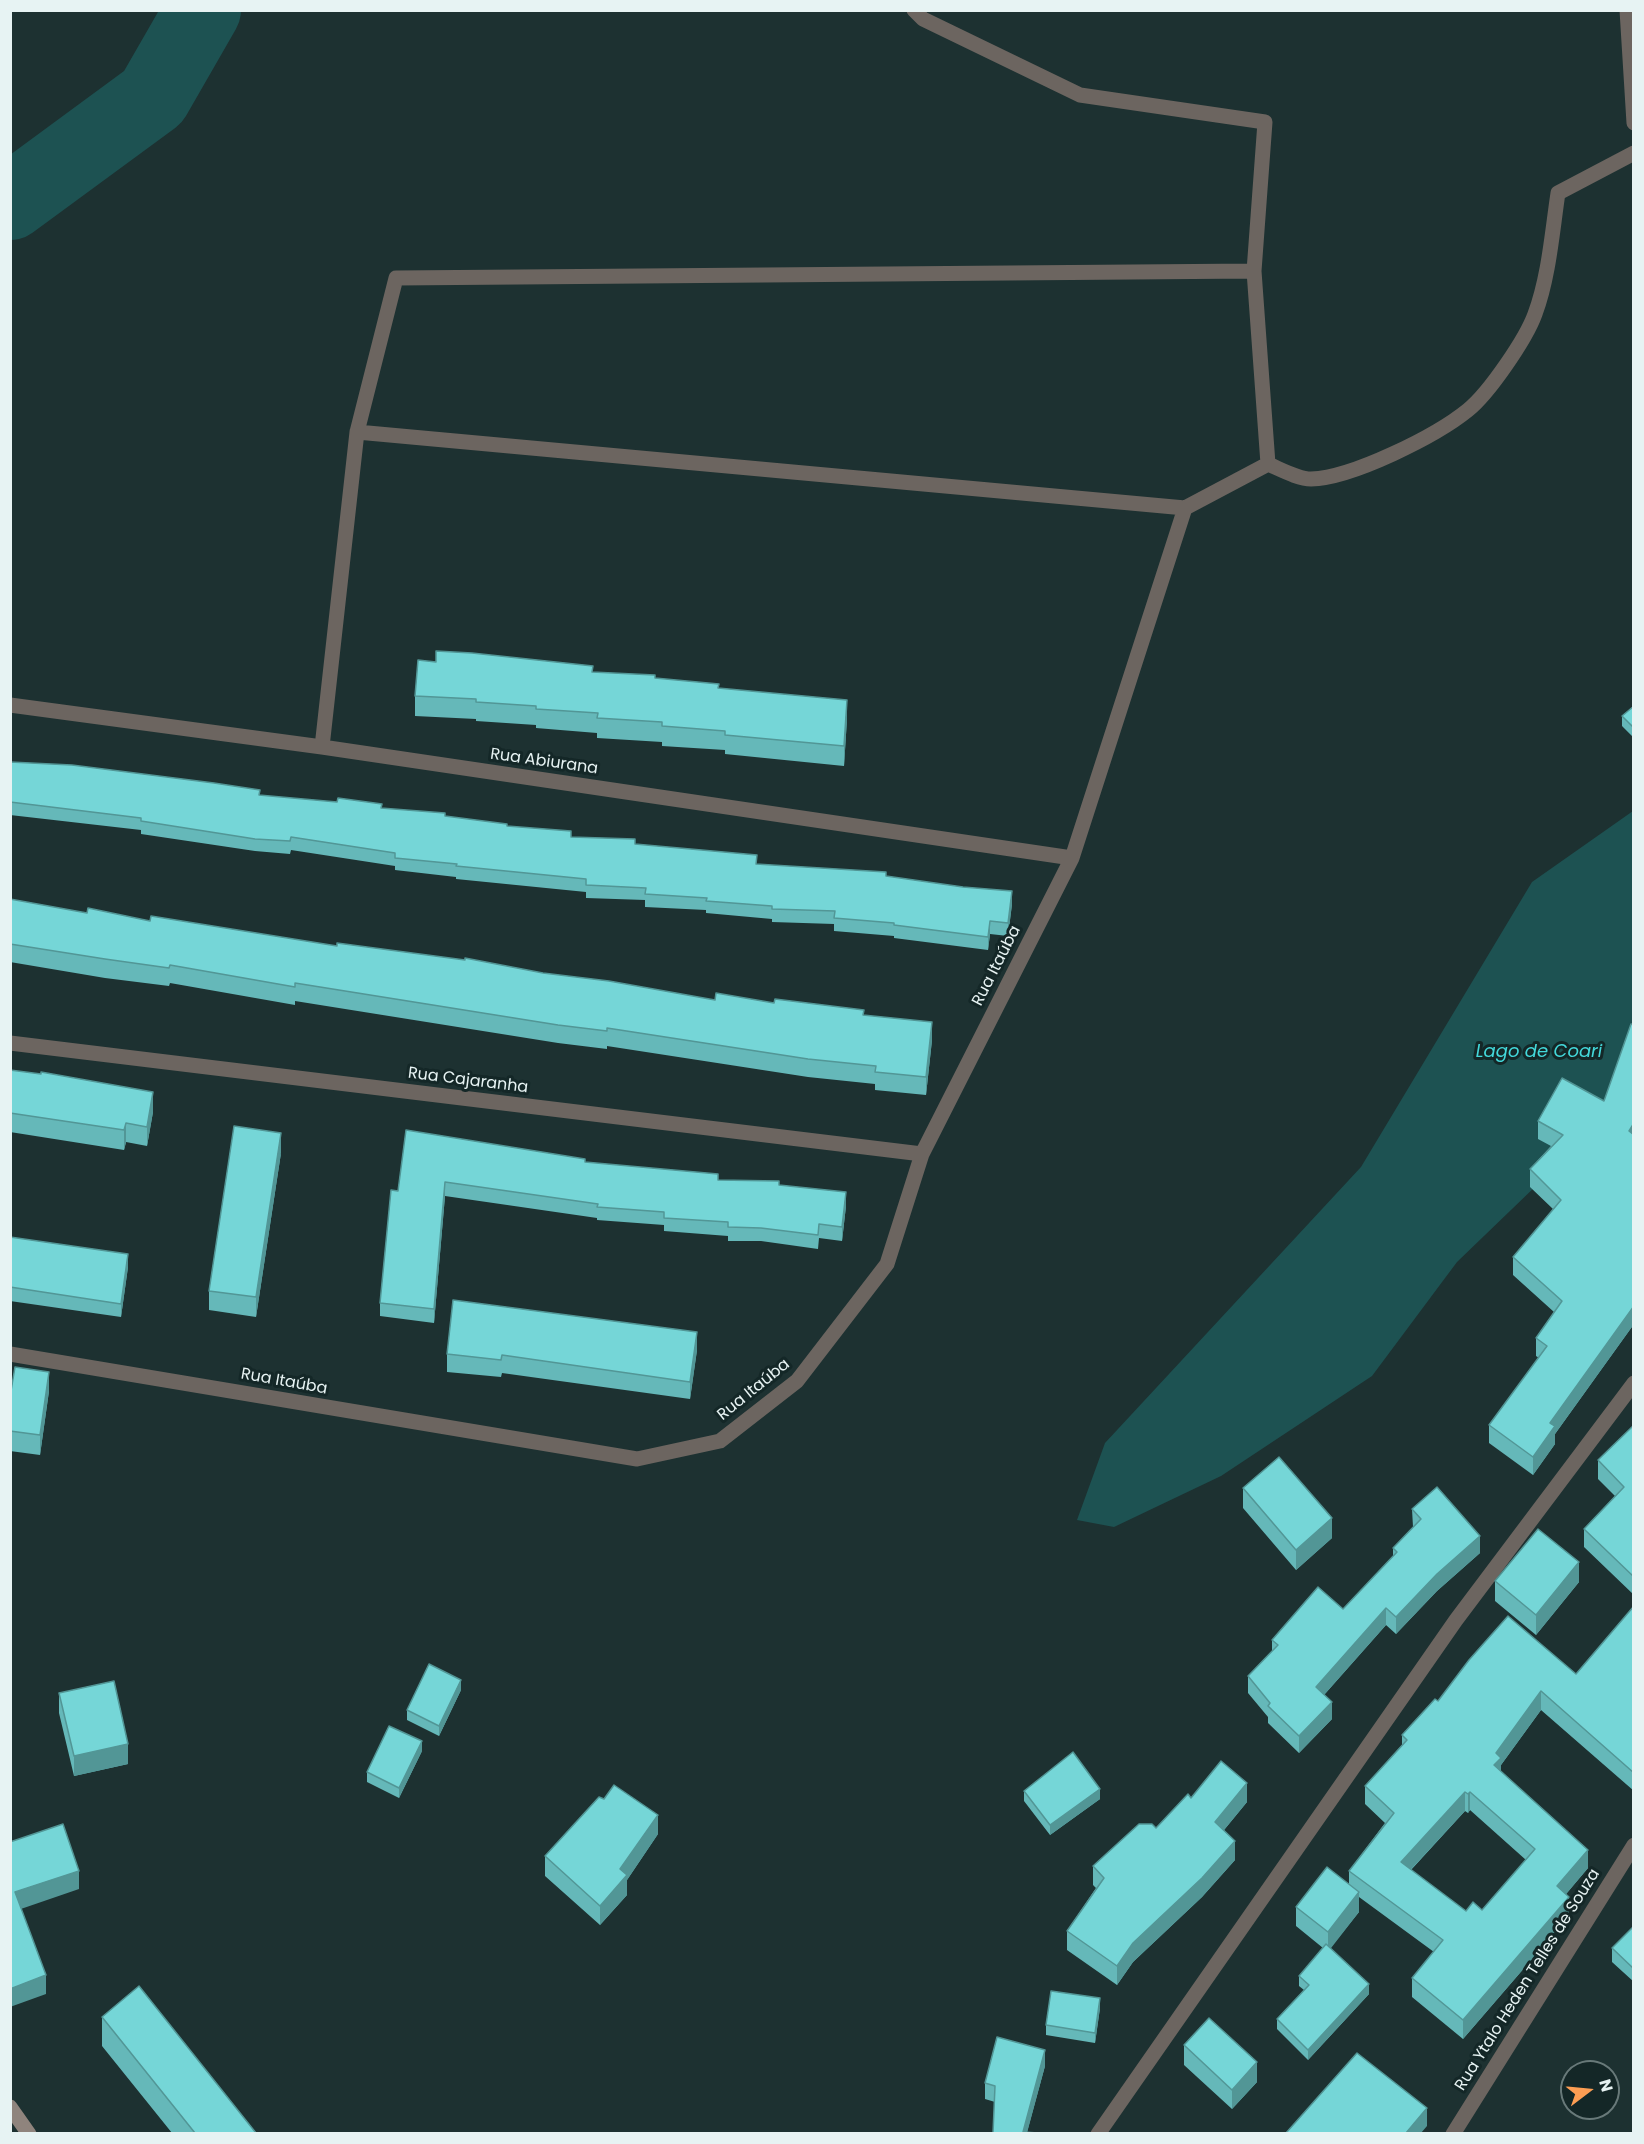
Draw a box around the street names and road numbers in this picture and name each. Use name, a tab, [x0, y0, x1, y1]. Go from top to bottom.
street label: Rua Abiurana	[489, 745, 599, 779]
street label: Rua Itaúba	[969, 923, 1025, 1009]
street label: Rua Cajaranha	[407, 1064, 529, 1098]
street label: Rua Itaúba	[714, 1355, 794, 1425]
street label: Rua Itaúba	[239, 1365, 329, 1399]
street label: Rua Ytalo Heden Telles de Souza	[1452, 1866, 1604, 2094]

